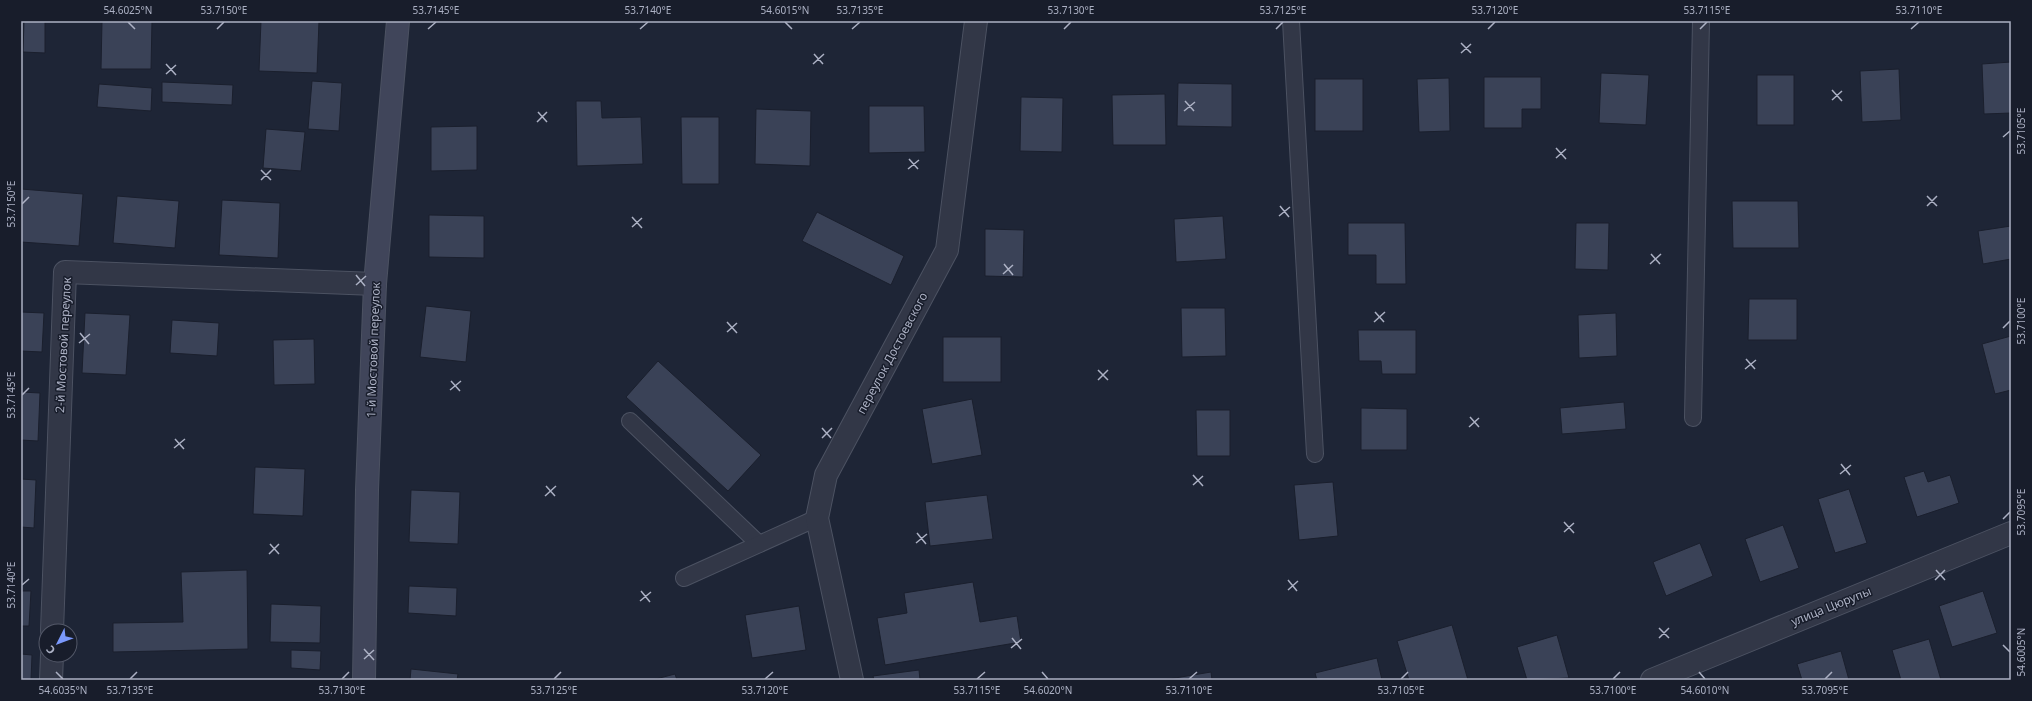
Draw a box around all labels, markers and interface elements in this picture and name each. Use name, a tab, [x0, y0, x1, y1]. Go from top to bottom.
text: 54.6025°N	[104, 3, 152, 17]
text: 53.7150°E	[201, 3, 247, 17]
text: 53.7145°E	[413, 3, 459, 17]
text: 53.7140°E	[625, 3, 671, 17]
text: 54.6015°N	[761, 3, 809, 17]
text: 53.7135°E	[837, 3, 883, 17]
text: 53.7130°E	[1048, 3, 1094, 17]
text: 53.7125°E	[1260, 3, 1306, 17]
text: 53.7120°E	[1472, 3, 1518, 17]
text: 53.7115°E	[1684, 3, 1730, 17]
text: 53.7110°E	[1896, 3, 1942, 17]
text: 53.7105°E	[2014, 108, 2028, 154]
text: 53.7150°E	[4, 181, 18, 227]
street label: 2-й Мостовой переулок	[51, 276, 75, 413]
street label: 1-й Мостовой переулок	[362, 281, 384, 418]
street label: переулок Достоевского	[853, 289, 931, 417]
text: 53.7100°E	[2014, 298, 2028, 344]
text: 53.7145°E	[4, 372, 18, 418]
text: 53.7095°E	[2014, 489, 2028, 535]
text: 53.7140°E	[4, 562, 18, 608]
street label: улица Цюрупы	[1788, 582, 1874, 630]
north arrow	[38, 623, 78, 663]
text: 54.6005°N	[2014, 628, 2028, 676]
text: С	[42, 642, 58, 658]
text: 54.6035°N	[39, 683, 87, 697]
text: 53.7135°E	[107, 683, 153, 697]
text: 53.7130°E	[319, 683, 365, 697]
text: 53.7125°E	[531, 683, 577, 697]
text: 53.7120°E	[742, 683, 788, 697]
text: 53.7115°E	[954, 683, 1000, 697]
text: 54.6020°N	[1024, 683, 1072, 697]
text: 53.7110°E	[1166, 683, 1212, 697]
text: 53.7105°E	[1378, 683, 1424, 697]
text: 53.7100°E	[1590, 683, 1636, 697]
text: 54.6010°N	[1681, 683, 1729, 697]
text: 53.7095°E	[1802, 683, 1848, 697]

